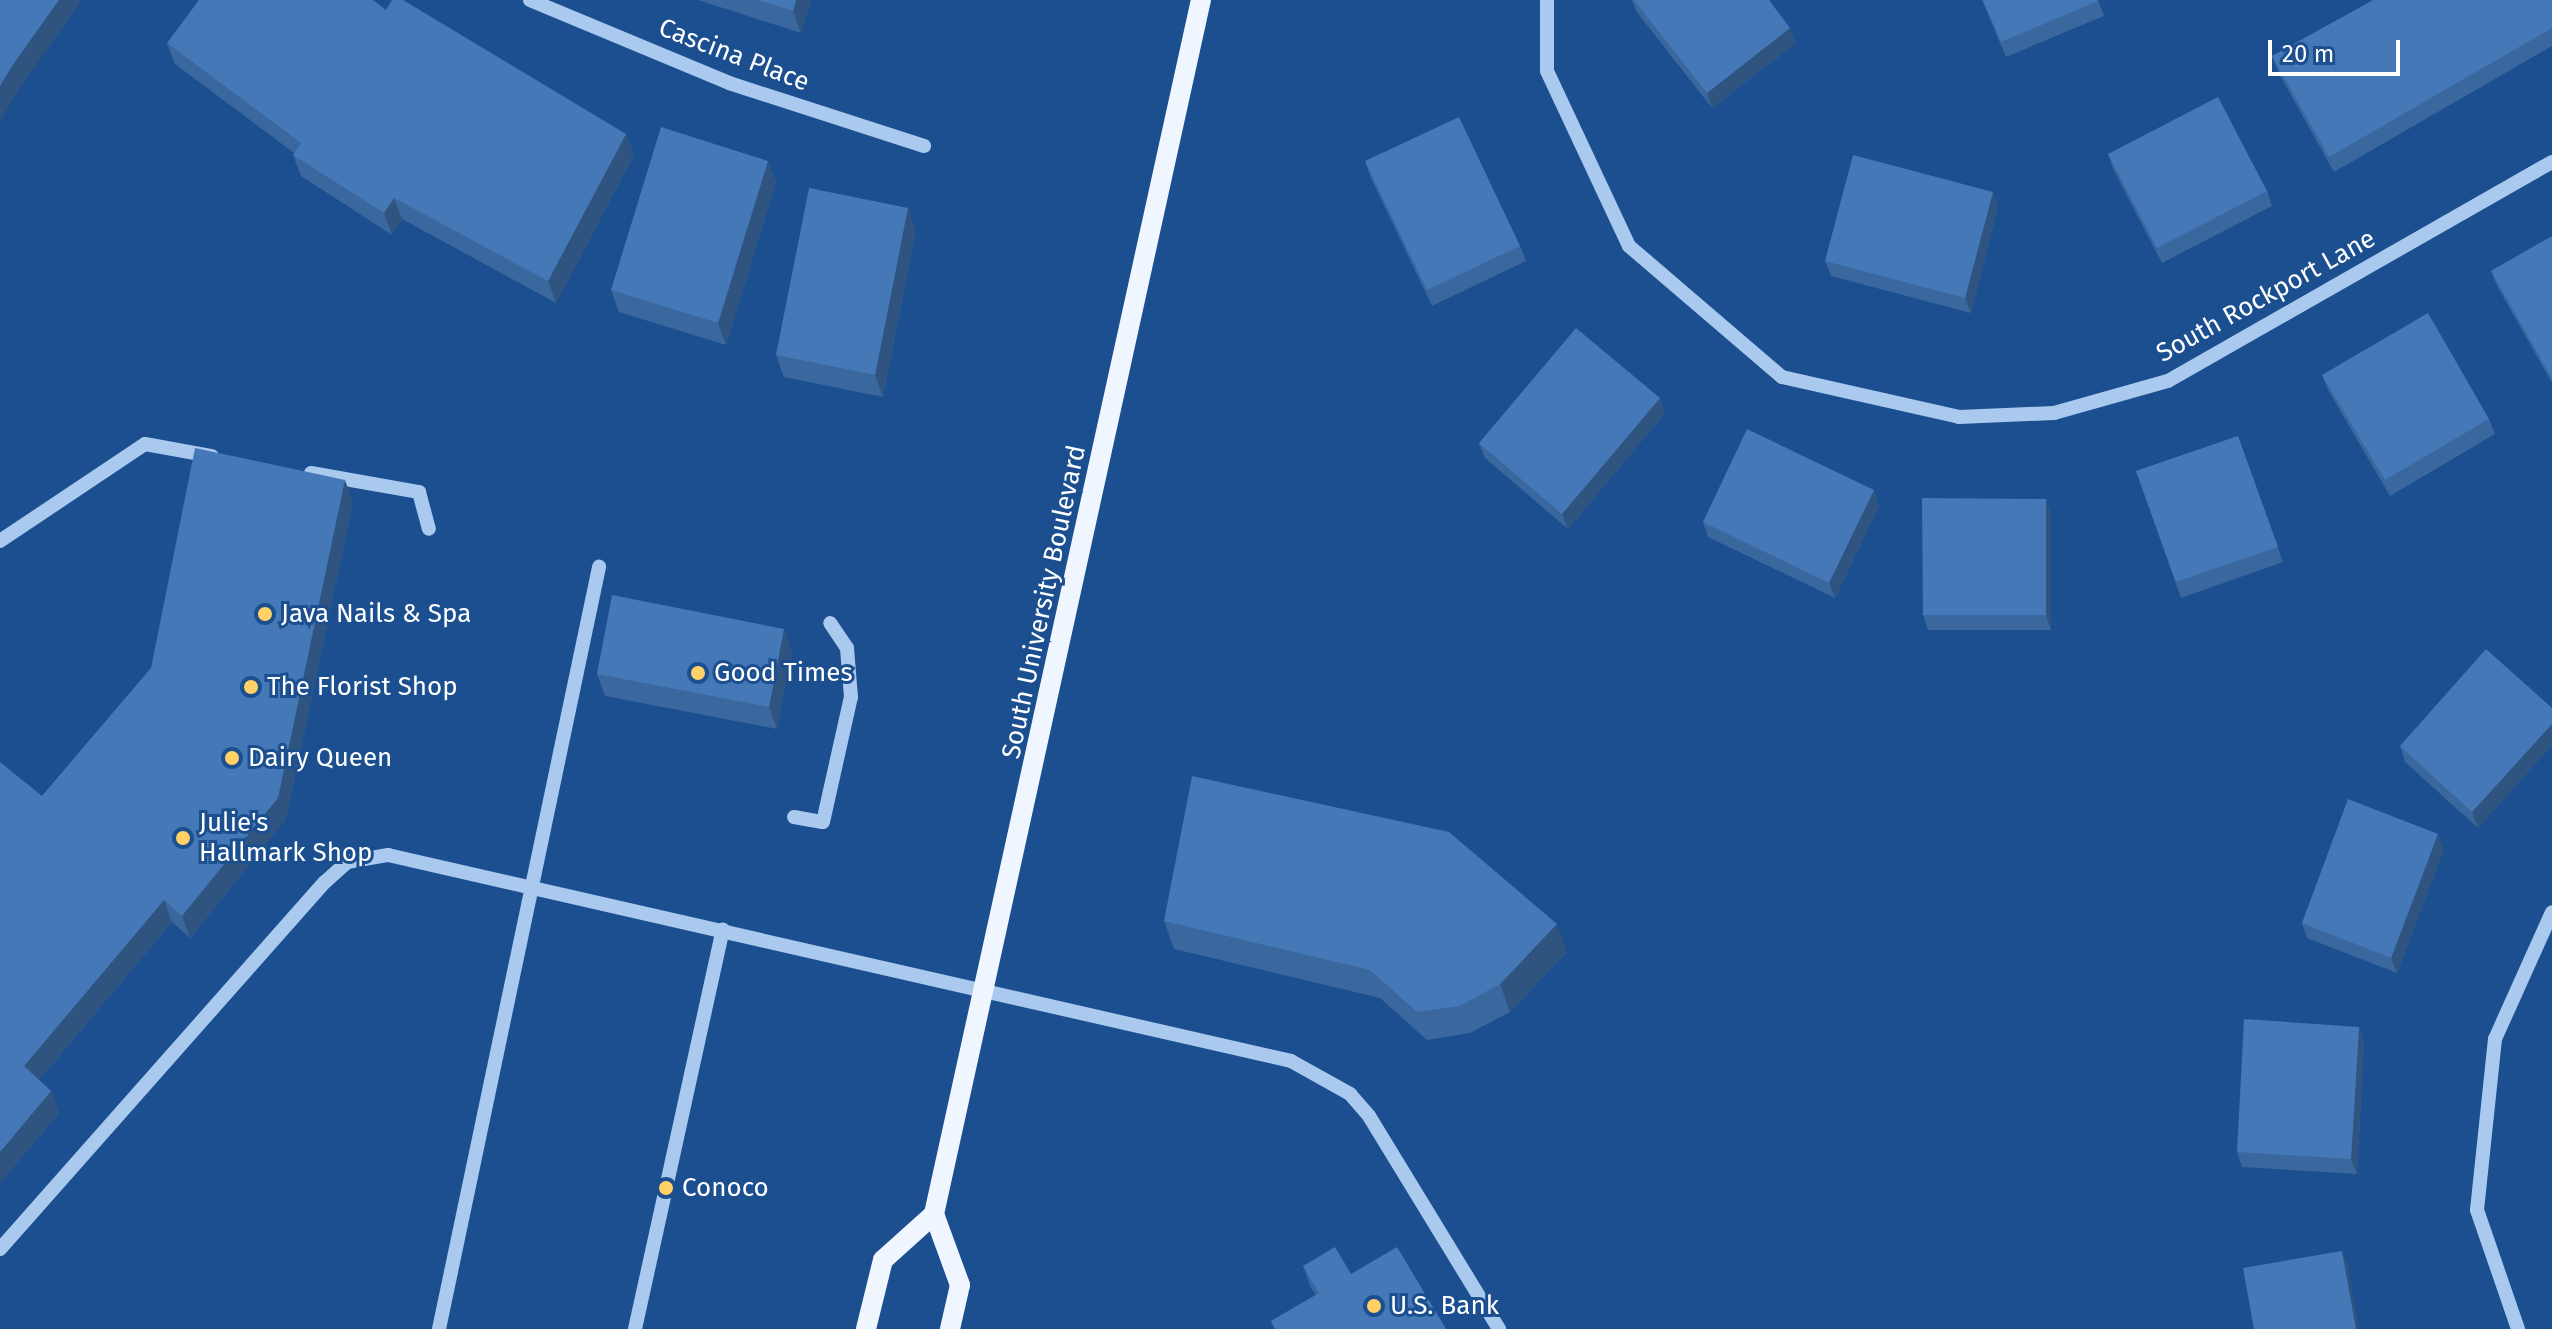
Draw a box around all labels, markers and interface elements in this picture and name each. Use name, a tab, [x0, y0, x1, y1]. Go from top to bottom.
street label: Cascina Place	[654, 12, 814, 98]
scale bar	[2272, 24, 2404, 74]
text: 20 m	[2282, 40, 2334, 68]
street label: South Rockport Lane	[2151, 223, 2381, 369]
street label: South University Boulevard	[996, 442, 1092, 762]
place label: Java Nails & Spa	[281, 598, 471, 630]
marker: Java Nails & Spa	[256, 605, 274, 623]
place label: Good Times	[714, 657, 853, 689]
marker: Good Times	[689, 664, 707, 682]
place label: The Florist Shop	[267, 671, 458, 703]
marker: The Florist Shop	[242, 678, 260, 696]
place label: Dairy Queen	[248, 742, 392, 774]
marker: Dairy Queen	[223, 749, 241, 767]
place label: Julie's Hallmark Shop	[199, 807, 372, 868]
marker: Julie's Hallmark Shop	[174, 829, 192, 847]
place label: Conoco	[682, 1172, 769, 1204]
marker: Conoco	[657, 1179, 675, 1197]
place label: U.S. Bank	[1390, 1290, 1499, 1322]
marker: U.S. Bank	[1365, 1297, 1383, 1315]

